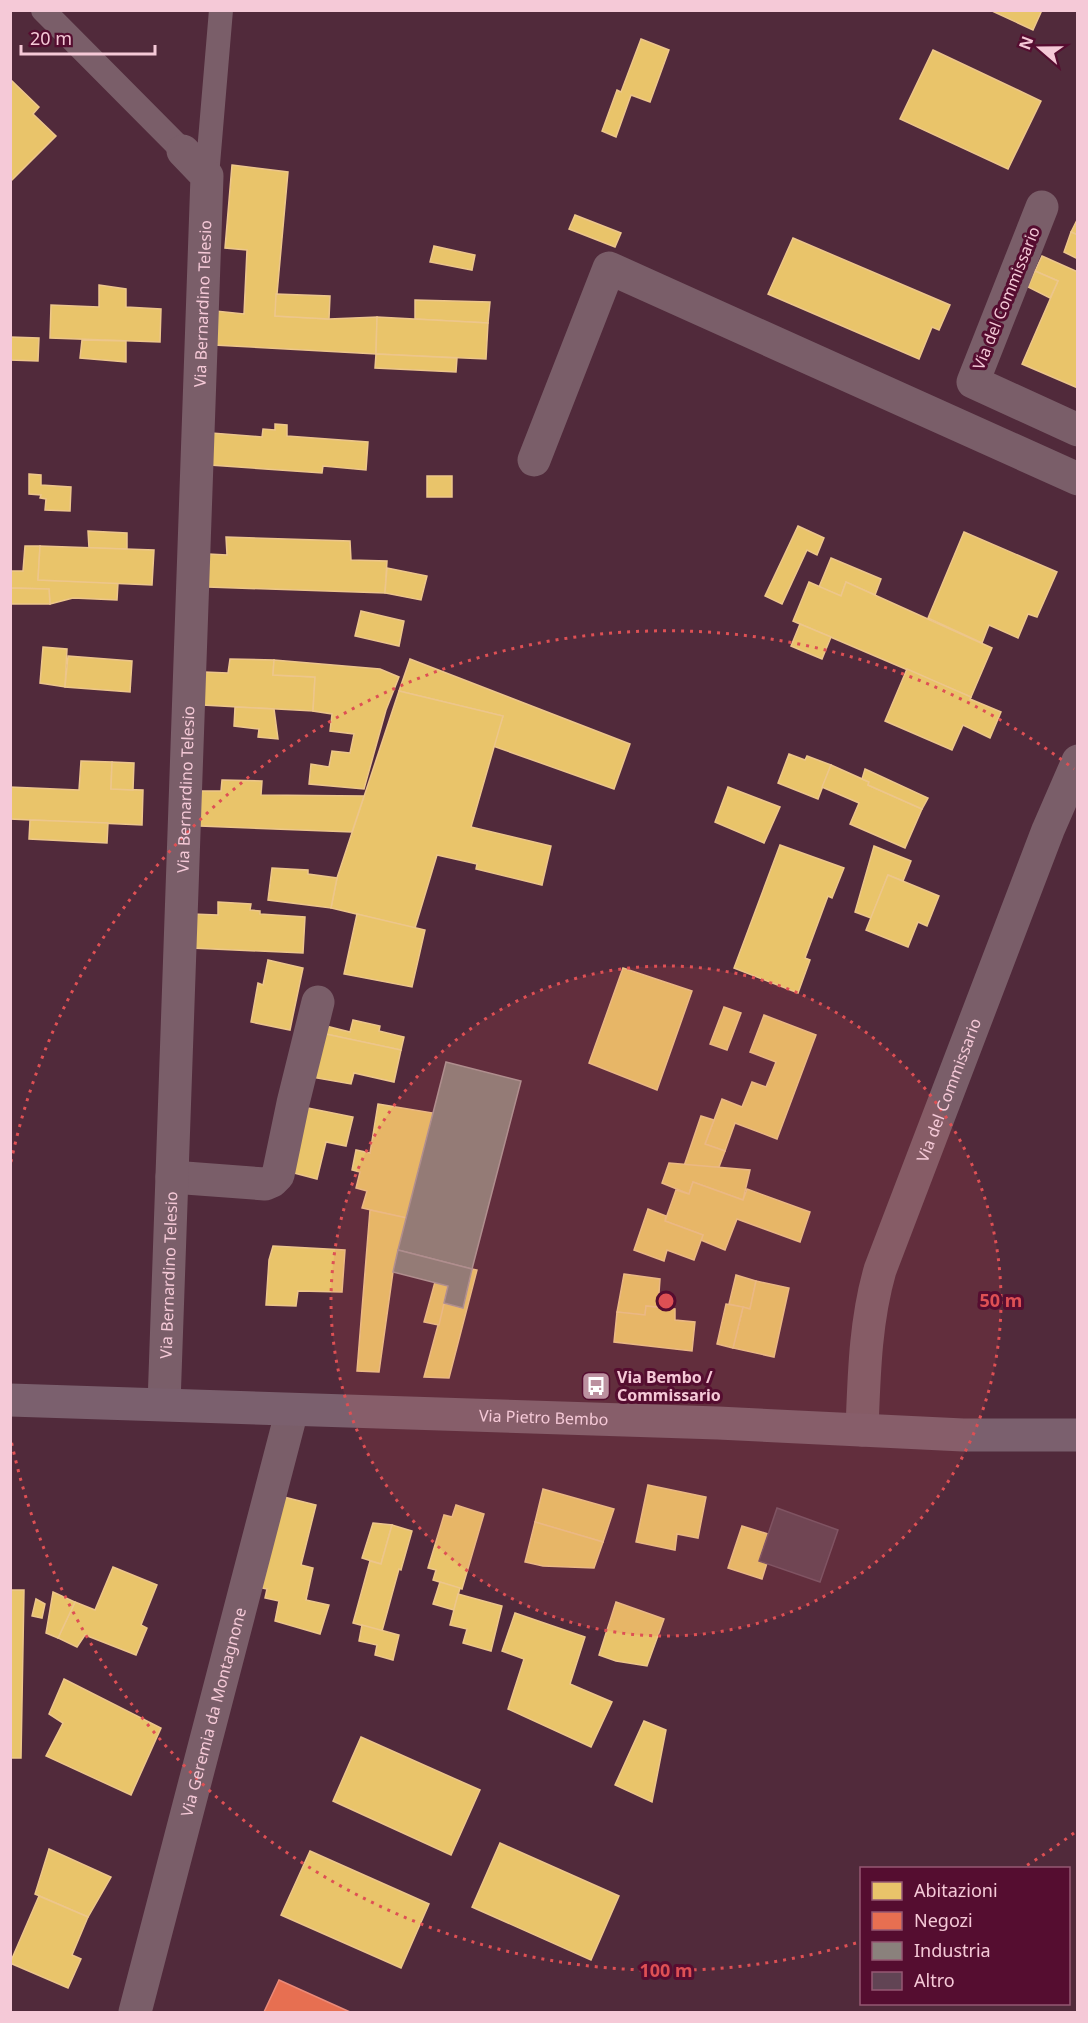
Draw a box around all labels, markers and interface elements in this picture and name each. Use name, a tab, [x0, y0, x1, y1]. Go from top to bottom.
scale bar	[21, 18, 154, 56]
north arrow	[1010, 18, 1070, 78]
text: 20 m	[30, 26, 72, 50]
text: N	[1013, 33, 1038, 53]
street label: Via Bernardino Telesio	[189, 220, 216, 388]
street label: Via del Commissario	[967, 223, 1045, 373]
street label: Via Bernardino Telesio	[172, 705, 199, 873]
street label: Via del Commissario	[911, 1015, 986, 1165]
street label: Via Bernardino Telesio	[155, 1191, 182, 1359]
text: 50 m	[980, 1288, 1022, 1312]
centre of rings	[656, 1291, 676, 1311]
place label: Via Bembo / Commissario	[617, 1366, 721, 1406]
bus stop icon: Via Bembo / Commissario	[580, 1370, 612, 1402]
street label: Via Pietro Bembo	[479, 1404, 609, 1430]
street label: Via Geremia da Montagnone	[175, 1605, 251, 1819]
legend	[860, 1867, 1070, 2005]
text: Abitazioni	[914, 1878, 998, 1902]
text: Negozi	[914, 1908, 973, 1932]
text: Industria	[914, 1938, 991, 1962]
text: 100 m	[639, 1958, 693, 1982]
text: Altro	[914, 1968, 955, 1992]

